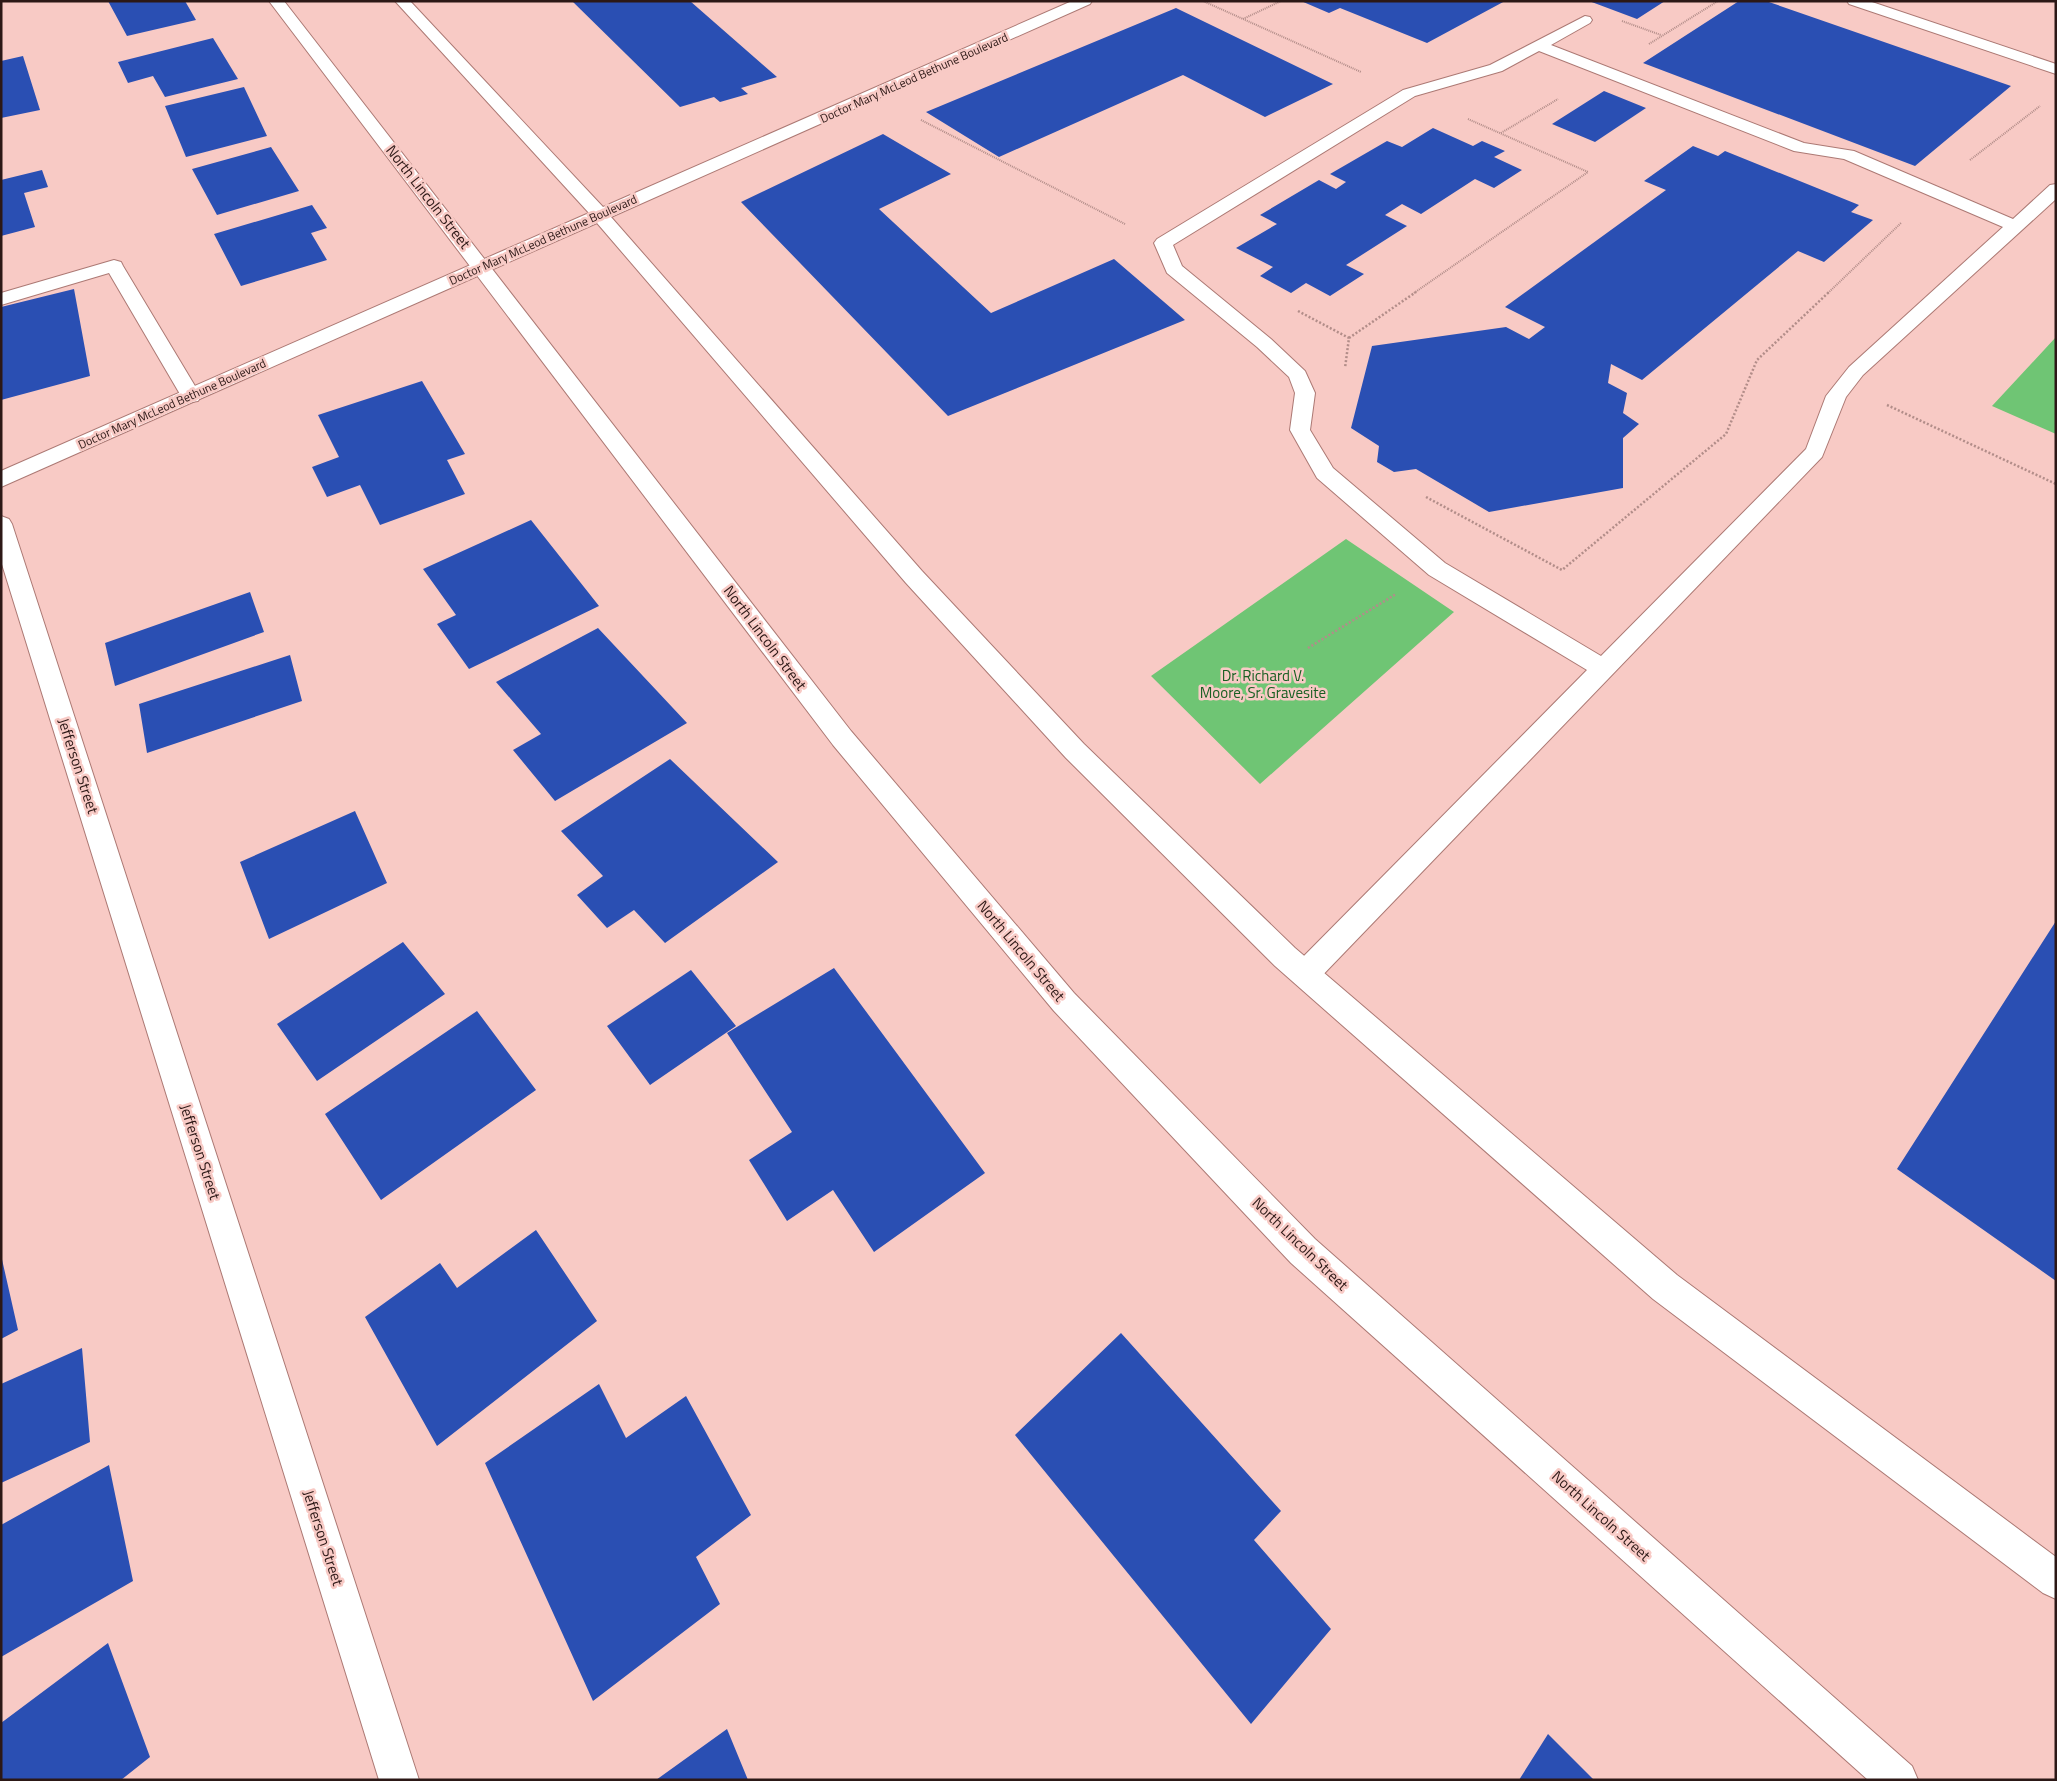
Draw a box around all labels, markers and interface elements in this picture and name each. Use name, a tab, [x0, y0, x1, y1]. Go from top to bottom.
street label: Doctor Mary McLeod Bethune Boulevard	[817, 27, 1011, 128]
street label: North Lincoln Street	[380, 140, 477, 254]
street label: Doctor Mary McLeod Bethune Boulevard	[446, 189, 640, 290]
street label: Doctor Mary McLeod Bethune Boulevard	[75, 353, 269, 454]
street label: North Lincoln Street	[718, 580, 813, 696]
park label: Dr. Richard V. Moore, Sr. Gravesite	[1200, 664, 1326, 704]
street label: Jefferson Street	[52, 715, 105, 817]
street label: North Lincoln Street	[972, 895, 1071, 1007]
street label: Jefferson Street	[174, 1101, 227, 1203]
street label: North Lincoln Street	[1247, 1192, 1354, 1296]
street label: North Lincoln Street	[1547, 1465, 1656, 1567]
street label: Jefferson Street	[297, 1487, 350, 1589]

